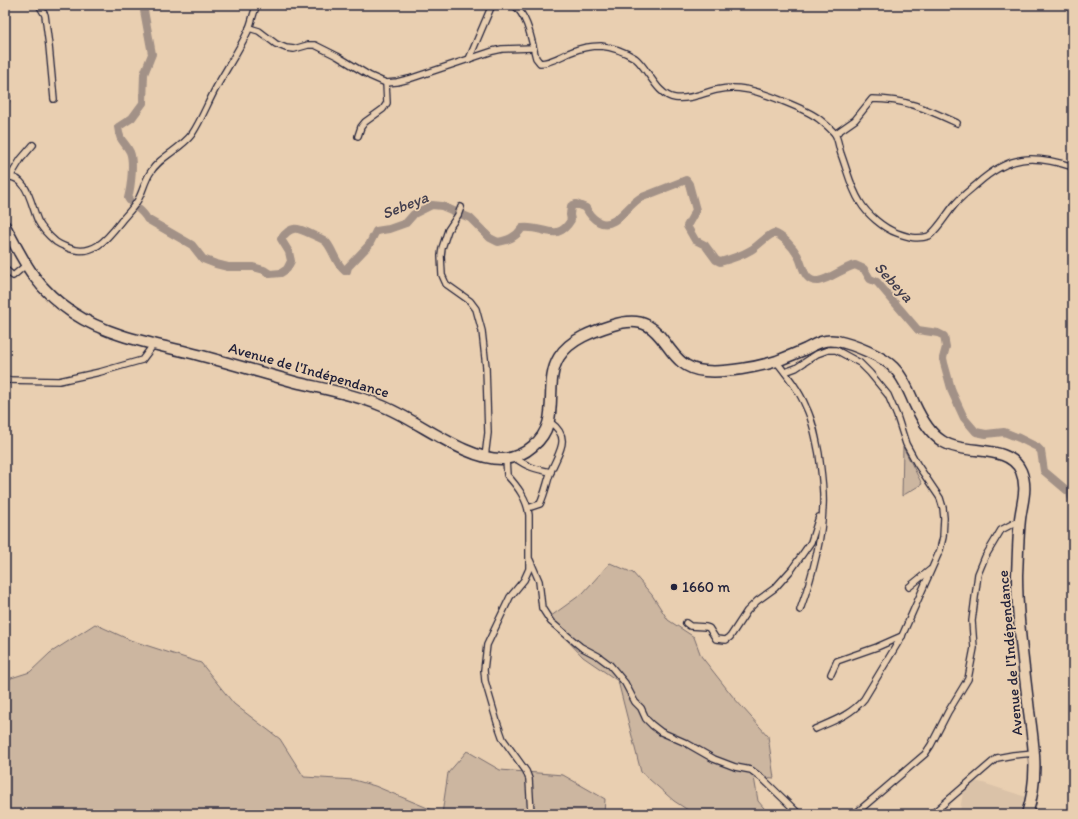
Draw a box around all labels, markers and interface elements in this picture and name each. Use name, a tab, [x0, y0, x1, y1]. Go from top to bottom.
water label: Sebeya	[379, 187, 432, 223]
water label: Sebeya	[871, 258, 918, 307]
street label: Avenue de l'Indépendance	[227, 338, 391, 402]
street label: Avenue de l'Indépendance	[994, 569, 1026, 737]
place label: 1660 m	[682, 578, 730, 596]
marker: 1660 m	[669, 582, 679, 592]

